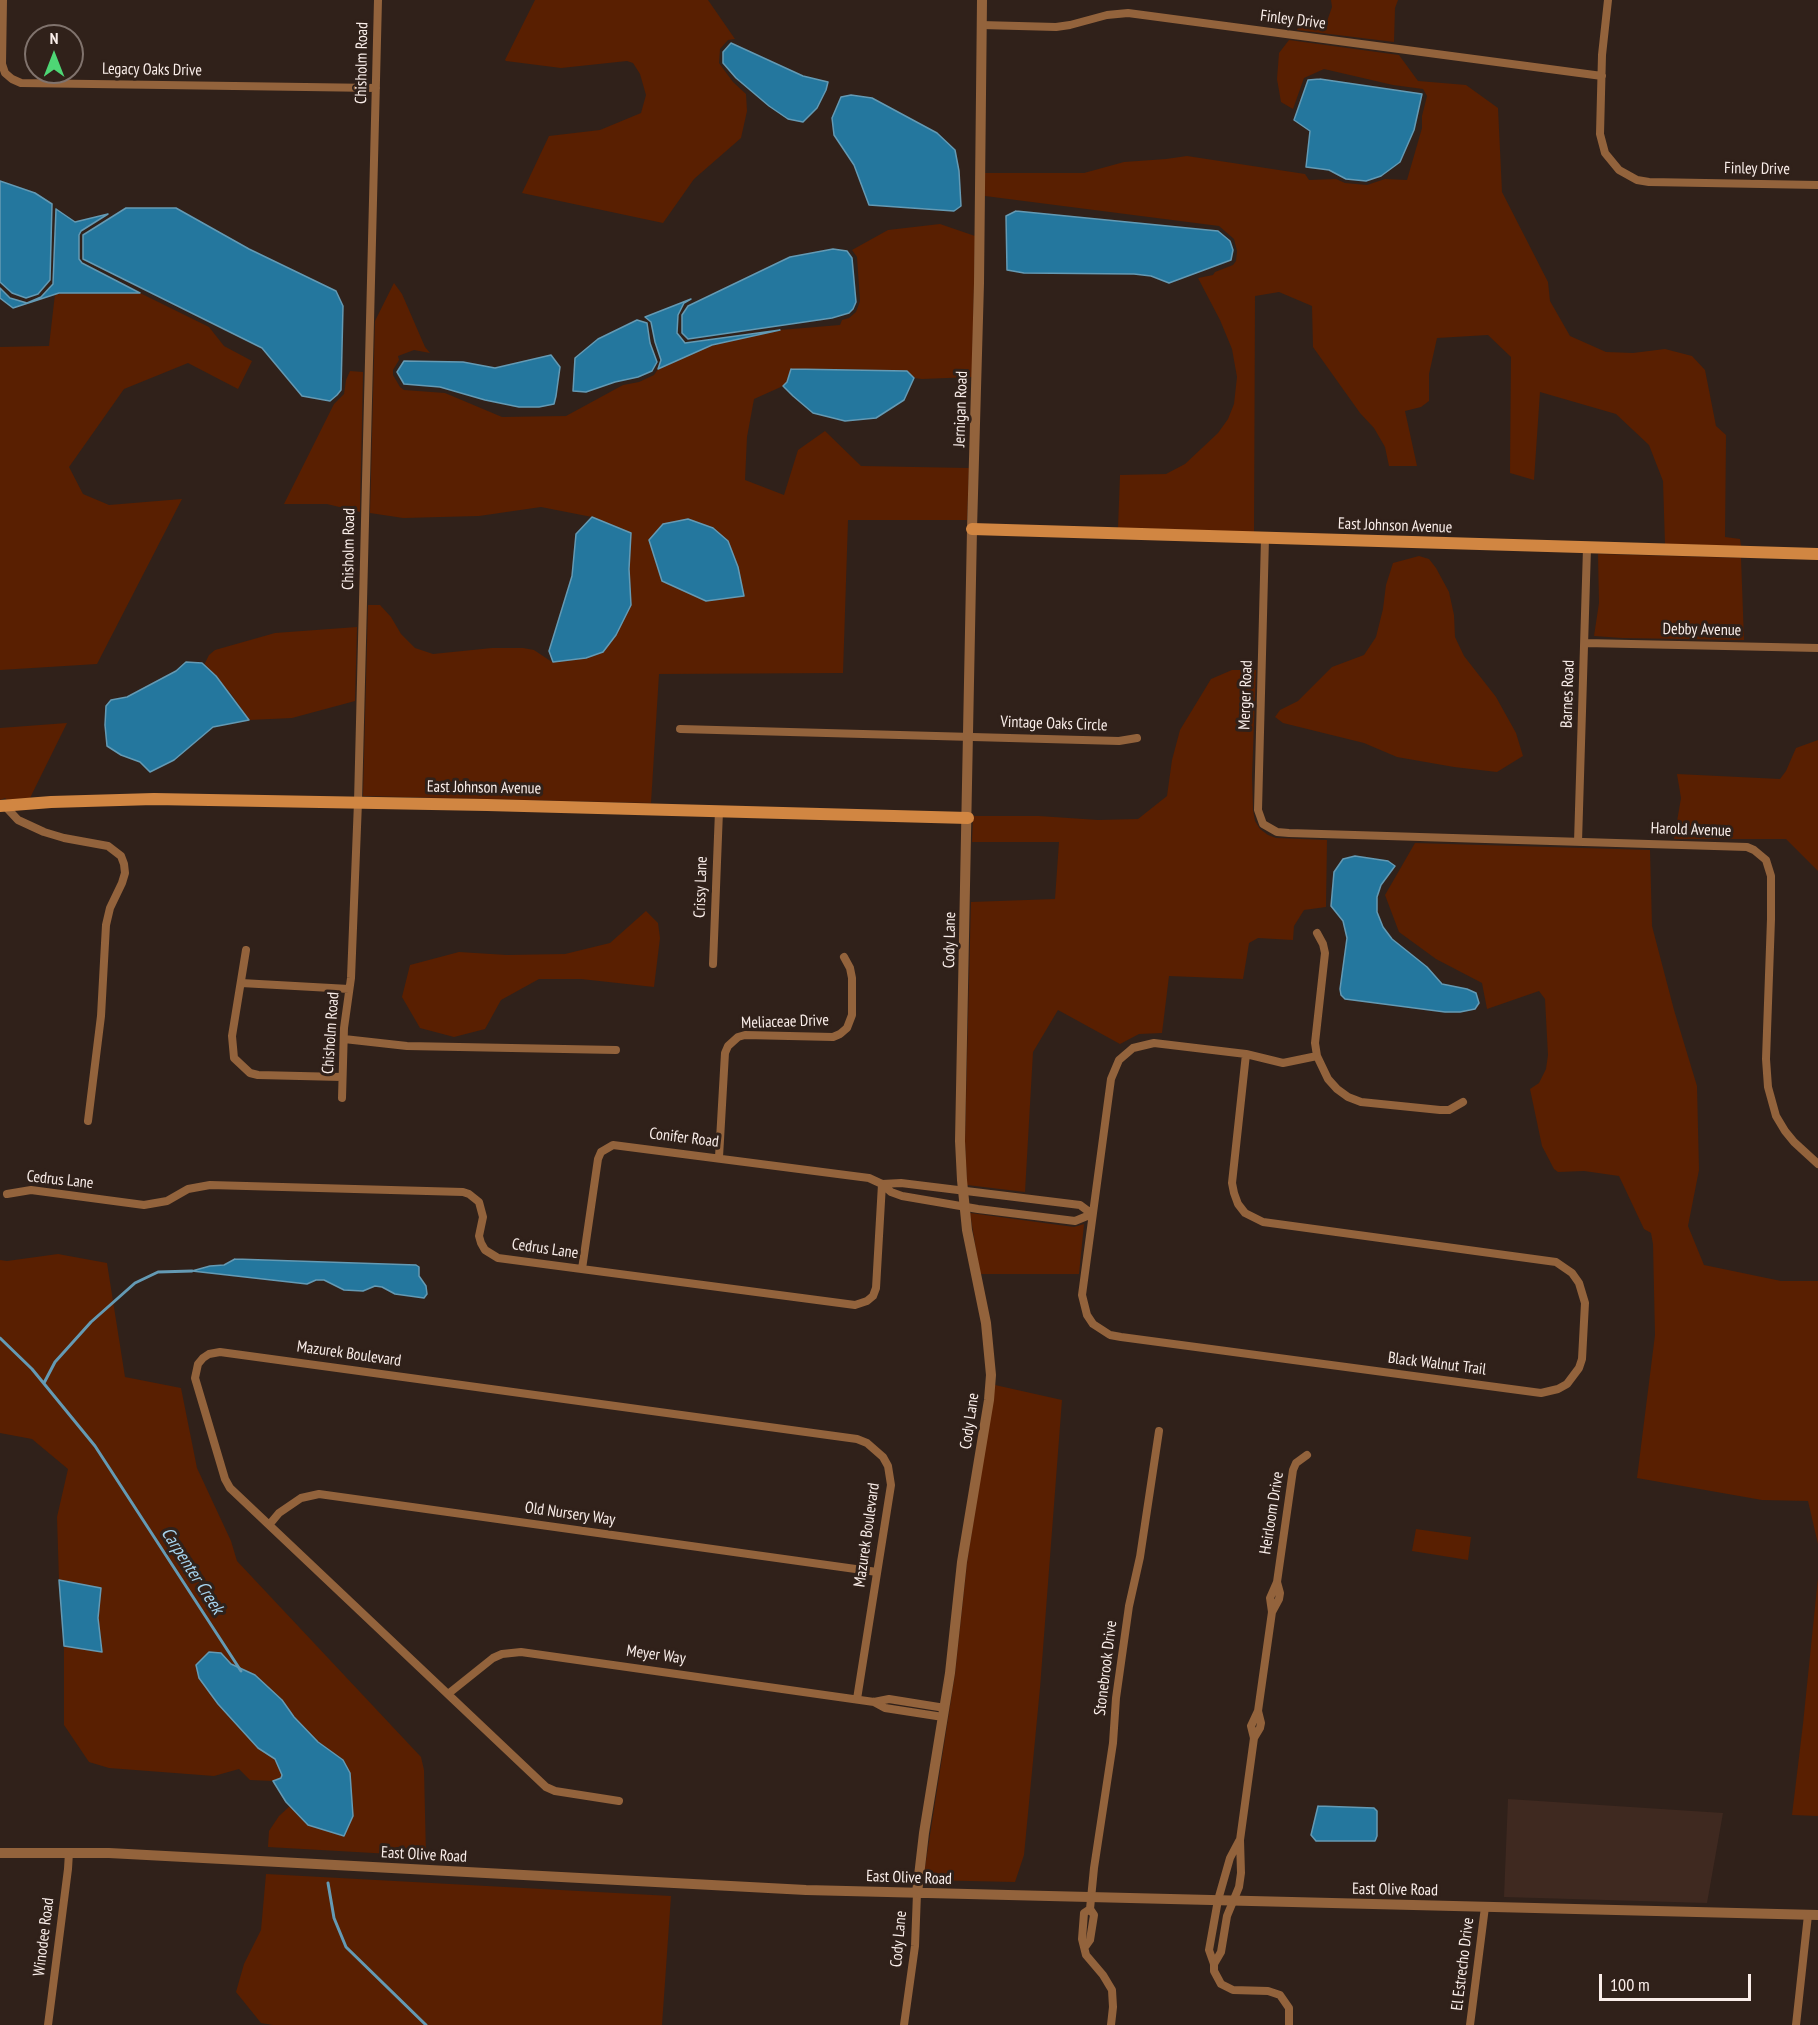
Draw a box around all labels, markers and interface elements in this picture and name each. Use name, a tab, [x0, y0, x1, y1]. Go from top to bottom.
street label: Finley Drive	[1259, 6, 1327, 34]
street label: Chisholm Road	[352, 22, 372, 104]
north arrow	[24, 24, 84, 84]
text: N	[50, 28, 58, 48]
street label: Legacy Oaks Drive	[102, 60, 202, 80]
street label: Finley Drive	[1724, 159, 1790, 179]
street label: Jernigan Road	[950, 371, 972, 447]
street label: Chisholm Road	[339, 508, 359, 590]
street label: East Johnson Avenue	[1337, 514, 1453, 538]
street label: Debby Avenue	[1663, 620, 1741, 640]
street label: Merger Road	[1235, 660, 1257, 730]
street label: Barnes Road	[1557, 660, 1579, 728]
street label: Vintage Oaks Circle	[1000, 713, 1108, 735]
street label: East Johnson Avenue	[427, 777, 541, 799]
street label: Harold Avenue	[1650, 819, 1732, 841]
street label: Crissy Lane	[690, 856, 712, 918]
street label: Cody Lane	[940, 912, 960, 968]
street label: Chisholm Road	[319, 991, 343, 1075]
street label: Meliaceae Drive	[741, 1011, 829, 1033]
street label: Conifer Road	[648, 1124, 720, 1152]
street label: Cedrus Lane	[26, 1167, 94, 1193]
street label: Cedrus Lane	[510, 1235, 580, 1263]
street label: Mazurek Boulevard	[296, 1337, 402, 1371]
street label: Black Walnut Trail	[1387, 1348, 1487, 1380]
street label: Cody Lane	[957, 1392, 983, 1450]
street label: Heirloom Drive	[1256, 1470, 1288, 1556]
street label: Mazurek Boulevard	[850, 1482, 884, 1588]
street label: Old Nursery Way	[524, 1498, 616, 1530]
water label: Carpenter Creek	[156, 1524, 228, 1618]
street label: Stonebrook Drive	[1091, 1619, 1121, 1717]
street label: Meyer Way	[625, 1641, 687, 1669]
street label: East Olive Road	[381, 1843, 467, 1867]
street label: East Olive Road	[866, 1867, 952, 1889]
street label: East Olive Road	[1352, 1880, 1438, 1900]
street label: Winodee Road	[30, 1897, 58, 1977]
street label: Cody Lane	[887, 1910, 911, 1968]
street label: El Estrecho Drive	[1448, 1916, 1478, 2012]
scale bar	[1602, 1962, 1754, 2000]
text: 100 m	[1610, 1973, 1650, 1996]

